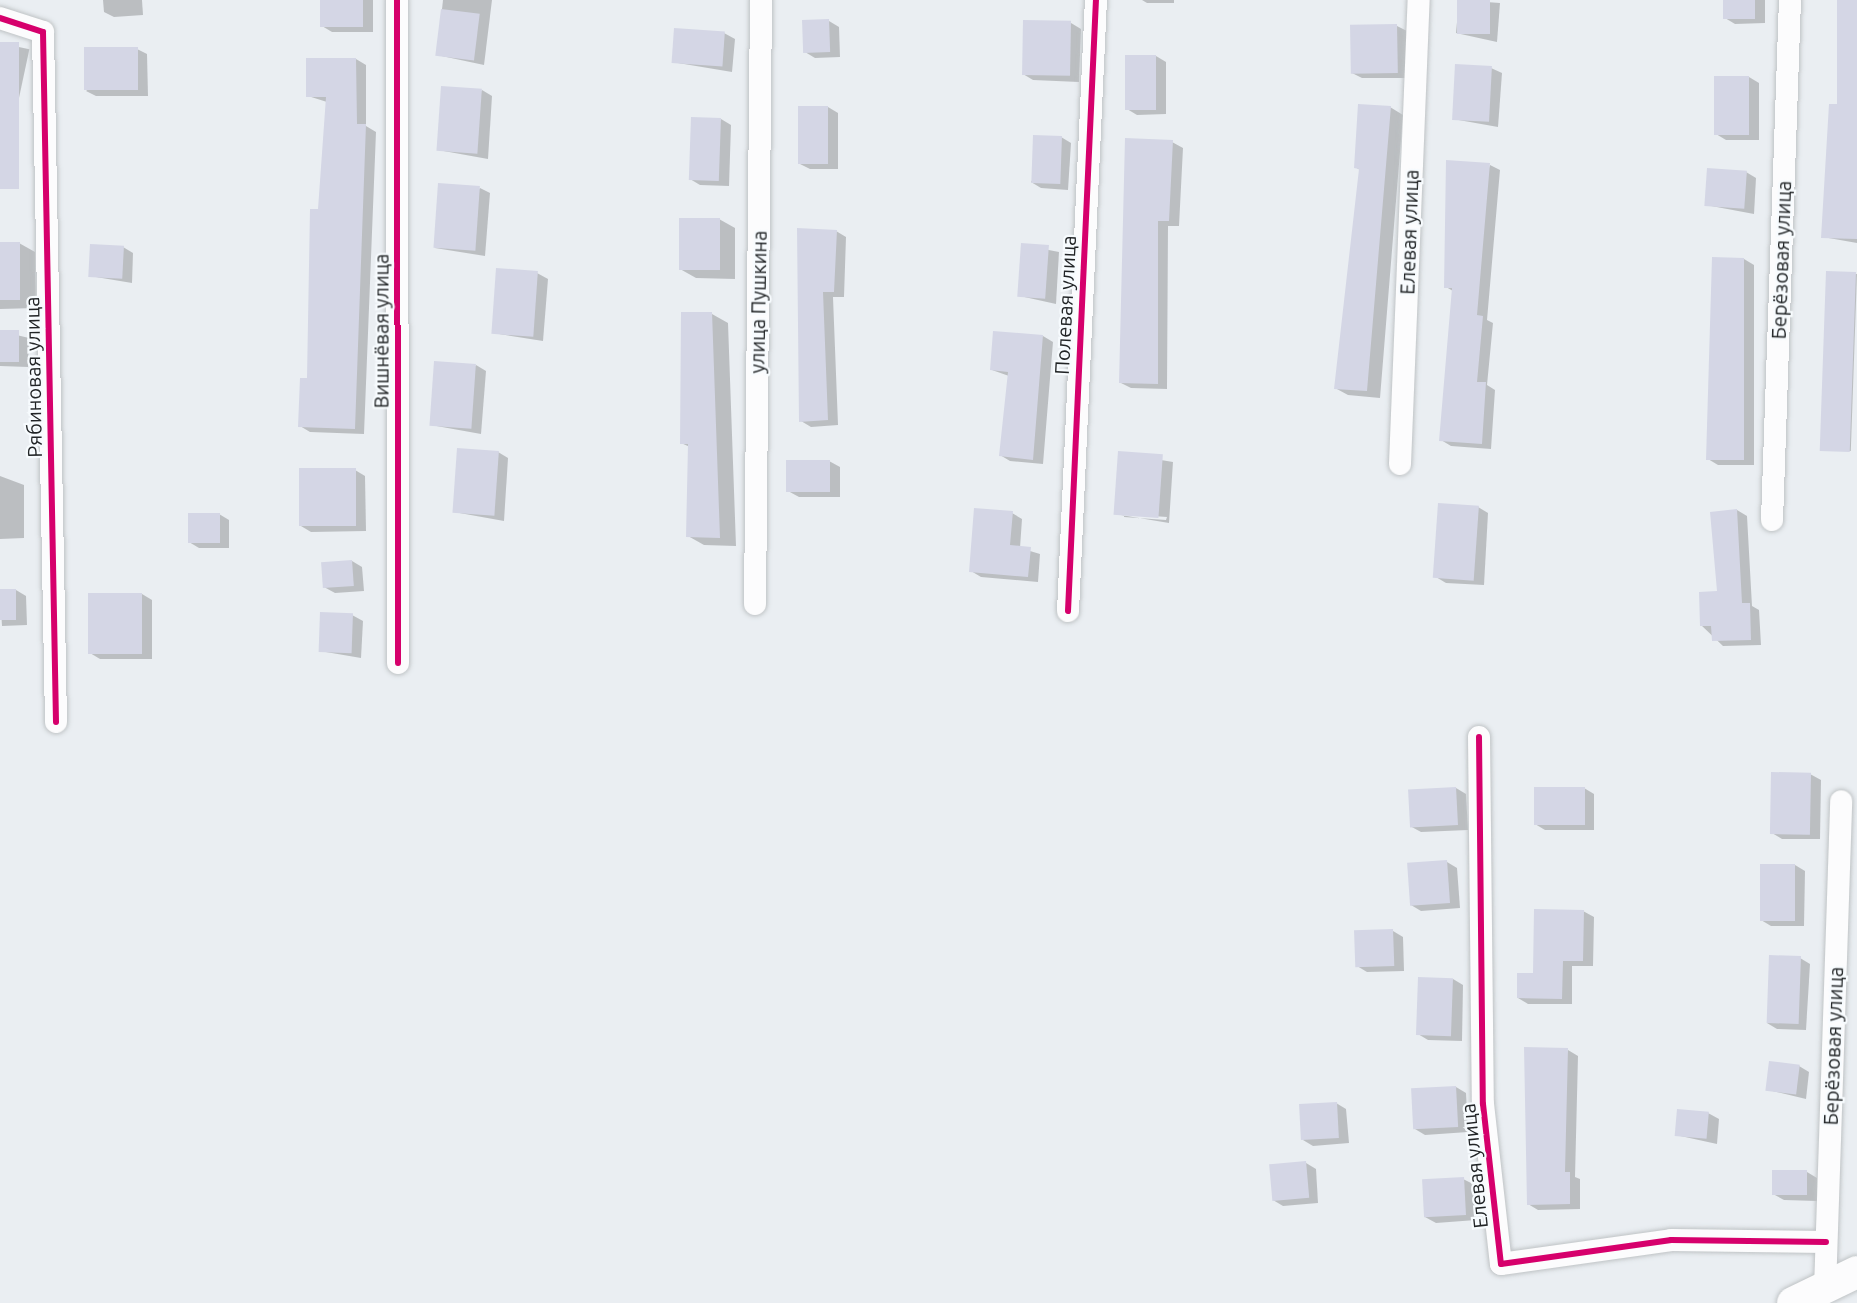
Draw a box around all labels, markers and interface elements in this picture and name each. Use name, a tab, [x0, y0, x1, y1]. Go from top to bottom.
street label: Елевая улица	[1395, 169, 1423, 295]
street label: Берёзовая улица	[1766, 180, 1796, 340]
street label: улица Пушкина	[745, 230, 771, 374]
street label: Полевая улица	[1049, 235, 1081, 375]
street label: Вишнёвая улица	[369, 254, 393, 408]
street label: Рябиновая улица	[20, 296, 46, 458]
street label: Берёзовая улица	[1818, 966, 1848, 1126]
street label: Елевая улица	[1456, 1102, 1492, 1230]

